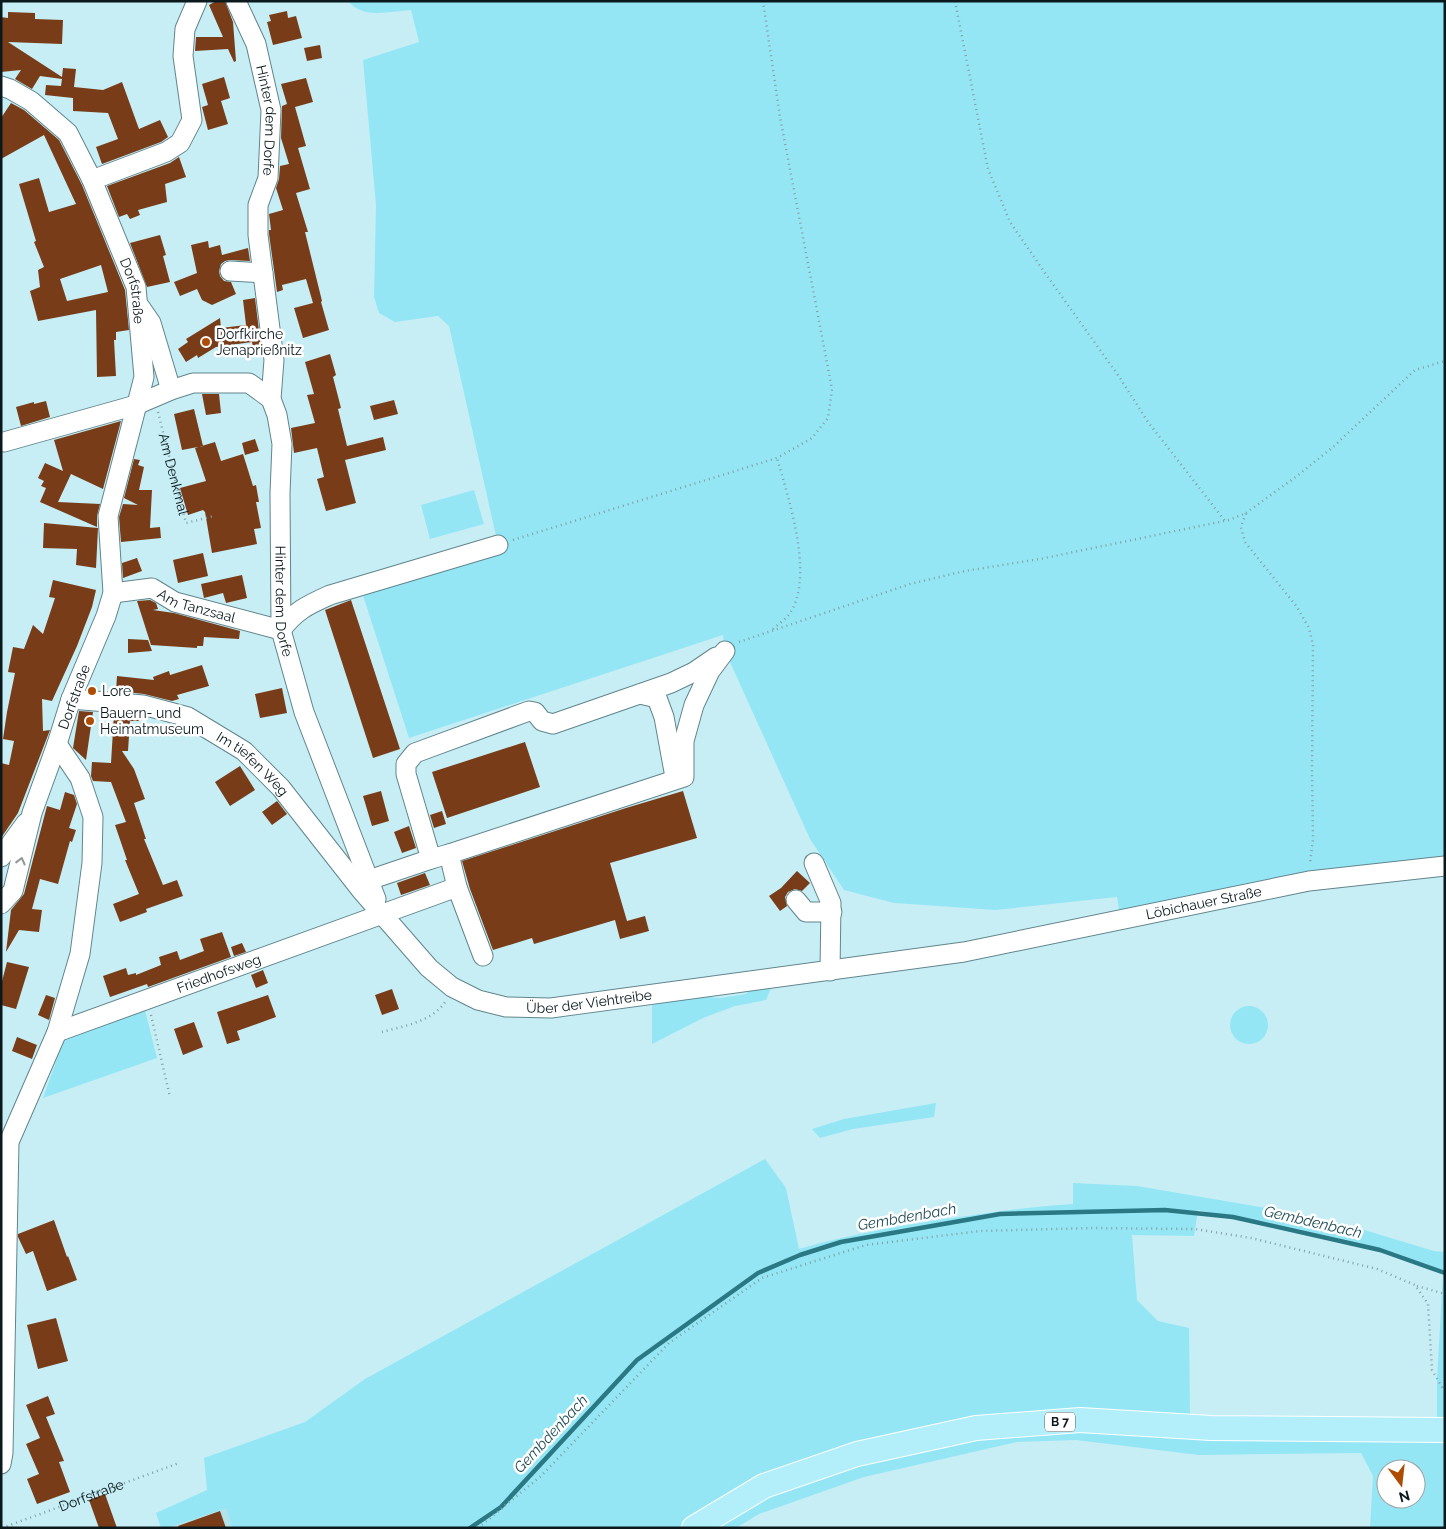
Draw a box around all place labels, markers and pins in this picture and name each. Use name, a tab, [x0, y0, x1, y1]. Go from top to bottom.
place label: Dorfkirche Jenaprießnitz	[216, 326, 302, 358]
marker: Dorfkirche Jenaprießnitz	[200, 336, 212, 348]
place label: Lore	[102, 683, 131, 699]
marker: Lore	[86, 685, 98, 697]
place label: Bauern- und Heimatmuseum	[100, 705, 204, 737]
marker: Bauern- und Heimatmuseum	[84, 715, 96, 727]

